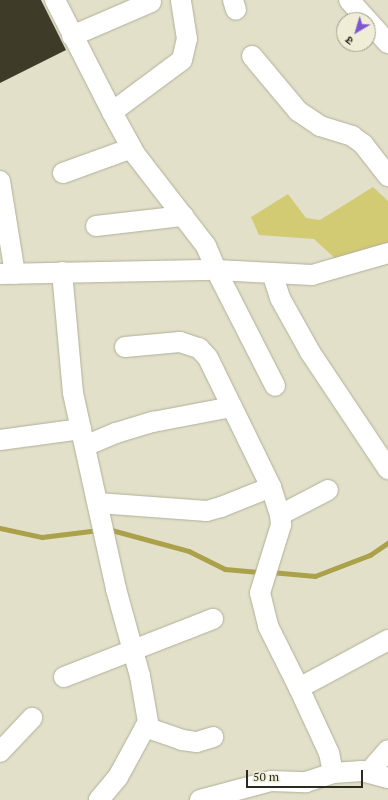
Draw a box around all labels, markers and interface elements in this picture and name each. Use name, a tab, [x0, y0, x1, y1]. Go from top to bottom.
north arrow	[336, 12, 376, 52]
text: उ	[342, 33, 356, 48]
scale bar	[248, 762, 365, 788]
text: 50 m	[253, 769, 279, 784]

